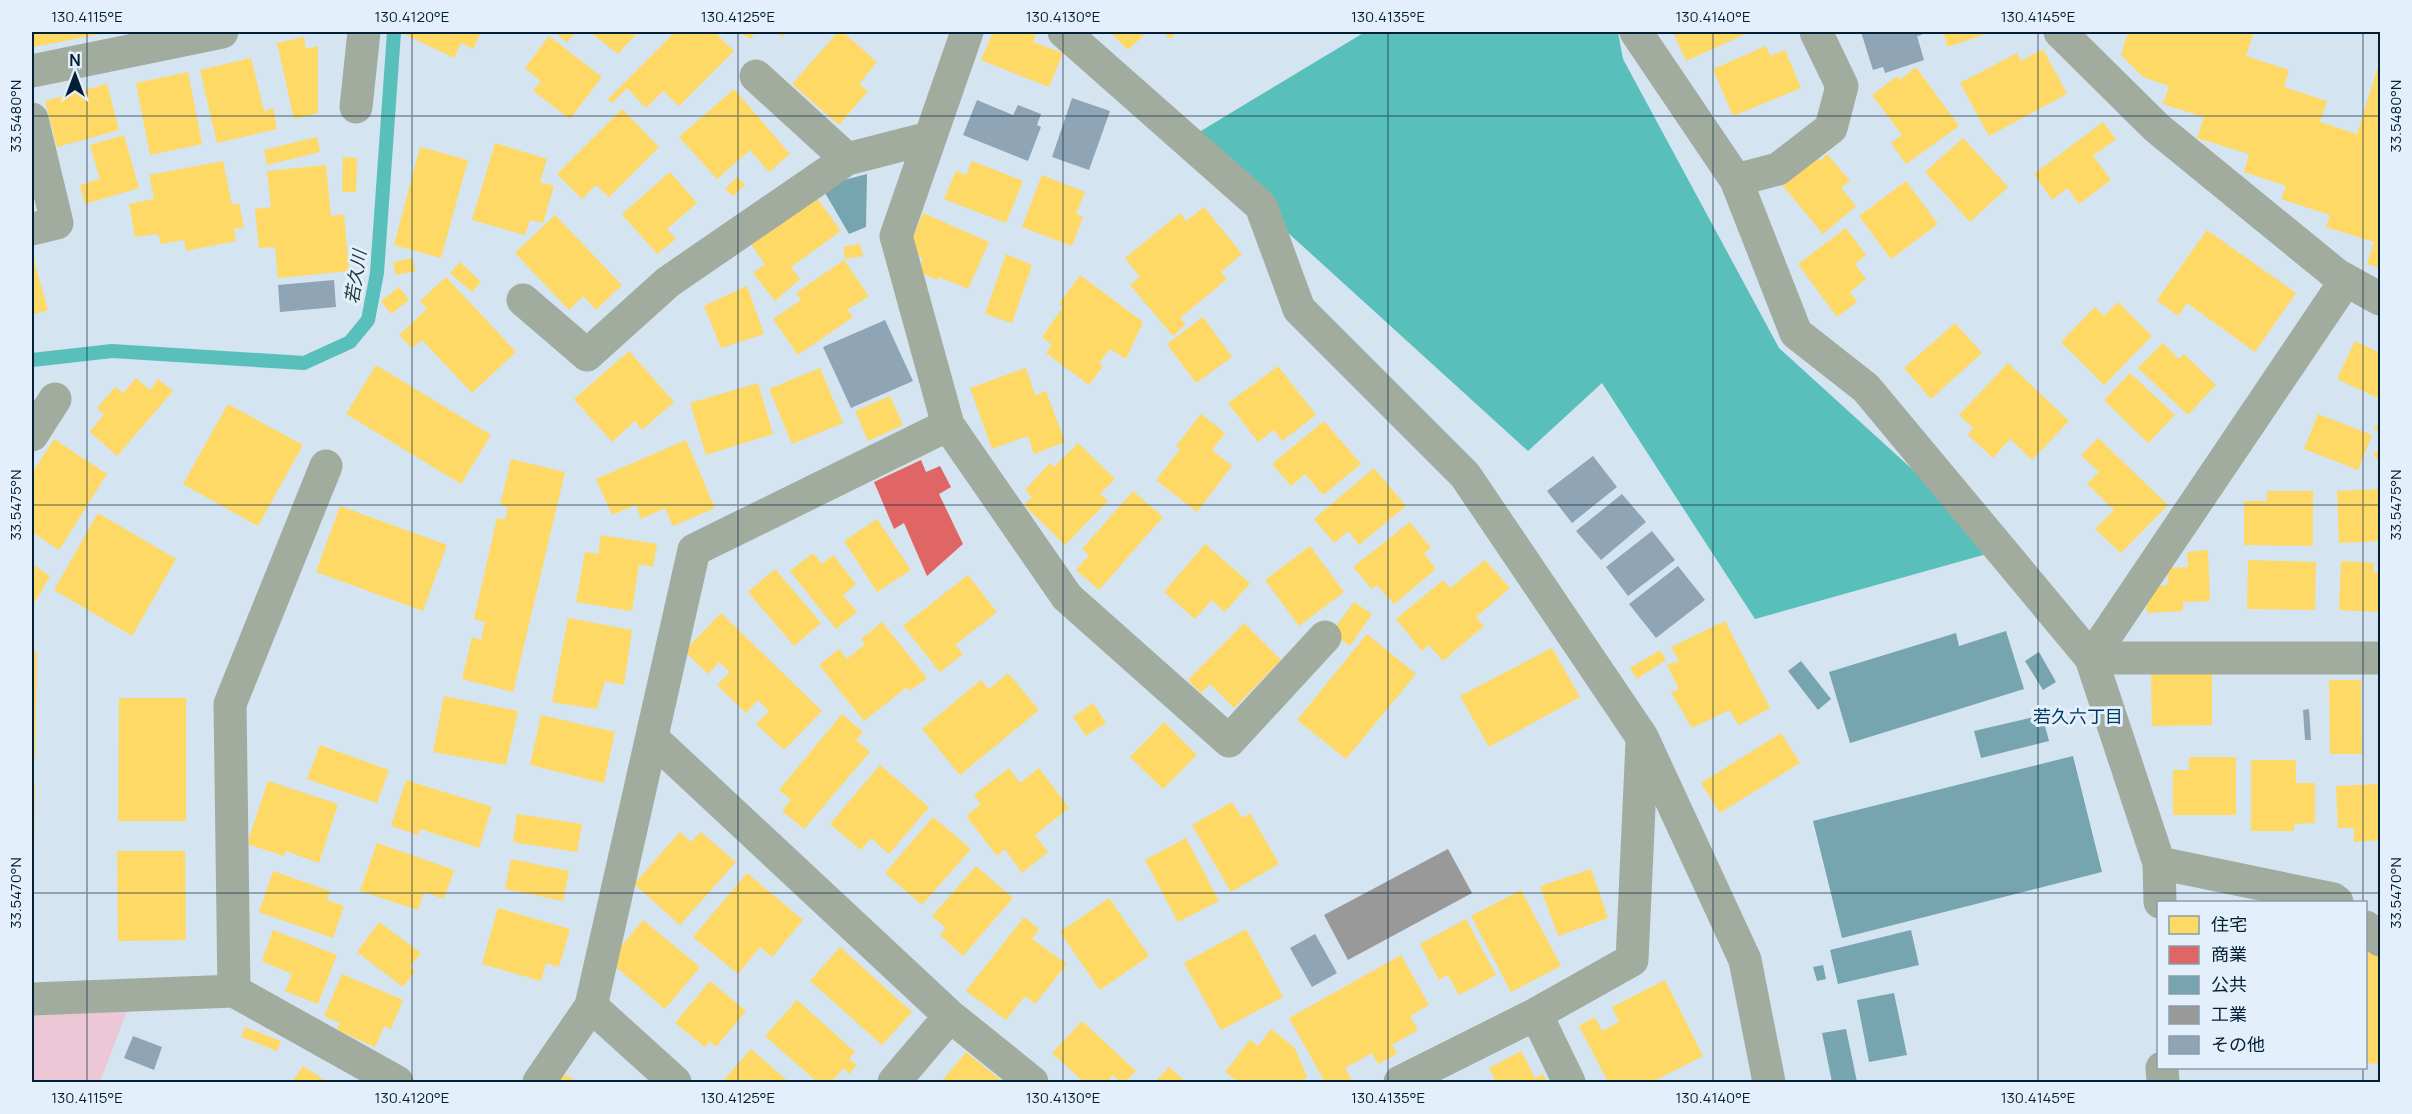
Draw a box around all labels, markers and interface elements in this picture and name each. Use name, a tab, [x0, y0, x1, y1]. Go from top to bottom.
text: 130.4115°E	[51, 6, 123, 27]
text: 130.4120°E	[375, 6, 449, 27]
text: 130.4125°E	[701, 6, 775, 27]
text: 130.4130°E	[1026, 6, 1100, 27]
text: 130.4135°E	[1351, 6, 1425, 27]
text: 130.4140°E	[1675, 6, 1751, 27]
text: 130.4145°E	[2001, 6, 2075, 27]
north arrow	[45, 45, 105, 105]
text: N	[69, 49, 81, 71]
text: 33.5480°N	[5, 80, 26, 152]
text: 33.5480°N	[2385, 80, 2406, 152]
water label: 若久川	[339, 246, 371, 305]
text: 33.5475°N	[5, 469, 26, 541]
text: 33.5475°N	[2385, 469, 2406, 541]
district label: 若久六丁目	[2033, 704, 2123, 728]
text: 33.5470°N	[5, 857, 26, 929]
text: 33.5470°N	[2385, 857, 2406, 929]
legend	[2157, 901, 2367, 1069]
text: 住宅	[2211, 912, 2247, 936]
text: 商業	[2211, 942, 2247, 966]
text: 公共	[2211, 972, 2247, 996]
text: 工業	[2211, 1002, 2247, 1026]
text: その他	[2211, 1032, 2265, 1056]
text: 130.4115°E	[51, 1087, 123, 1108]
text: 130.4120°E	[375, 1087, 449, 1108]
text: 130.4125°E	[701, 1087, 775, 1108]
text: 130.4130°E	[1026, 1087, 1100, 1108]
text: 130.4135°E	[1351, 1087, 1425, 1108]
text: 130.4140°E	[1675, 1087, 1751, 1108]
text: 130.4145°E	[2001, 1087, 2075, 1108]

